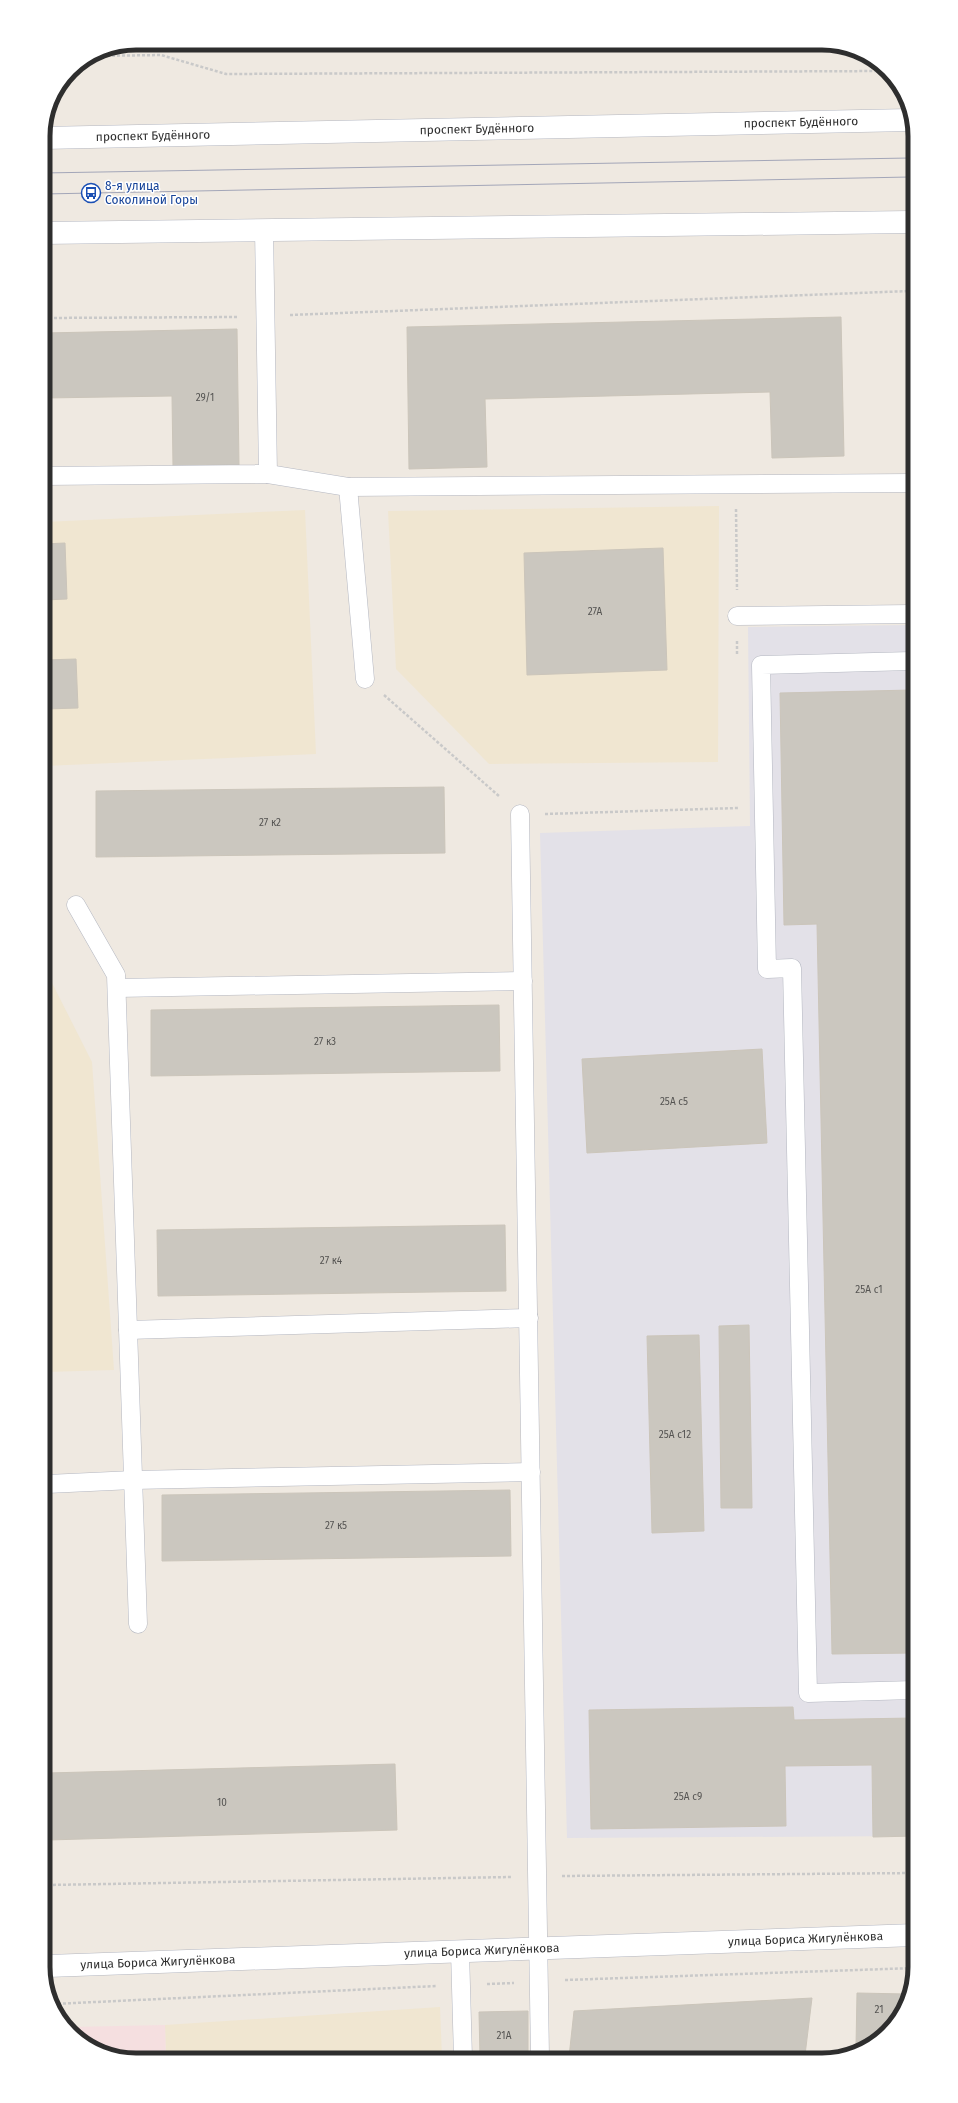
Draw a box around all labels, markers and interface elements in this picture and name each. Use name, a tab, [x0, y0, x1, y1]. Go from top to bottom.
street label: проспект Будённого	[743, 114, 858, 130]
street label: проспект Будённого	[420, 121, 534, 137]
street label: проспект Будённого	[96, 128, 210, 144]
place label: 8-я улица Соколиной Горы	[105, 179, 198, 207]
bus stop icon: 8-я улица Соколиной Горы	[80, 182, 102, 204]
house number: 29/1	[196, 392, 214, 404]
house number: 27А	[588, 606, 603, 618]
house number: 27 к2	[259, 817, 281, 829]
house number: 27 к3	[314, 1036, 336, 1048]
house number: 25А с5	[660, 1096, 688, 1108]
house number: 27 к4	[320, 1255, 343, 1267]
house number: 25А с1	[855, 1284, 883, 1296]
house number: 25A c12	[659, 1429, 691, 1441]
house number: 27 к5	[325, 1520, 347, 1532]
house number: 25A c9	[674, 1791, 702, 1803]
house number: 10	[217, 1797, 227, 1809]
street label: улица Бориса Жигулёнкова	[728, 1929, 883, 1949]
street label: улица Бориса Жигулёнкова	[404, 1941, 560, 1960]
street label: улица Бориса Жигулёнкова	[80, 1952, 236, 1972]
house number: 21	[874, 2004, 884, 2016]
house number: 21А	[497, 2030, 512, 2042]

